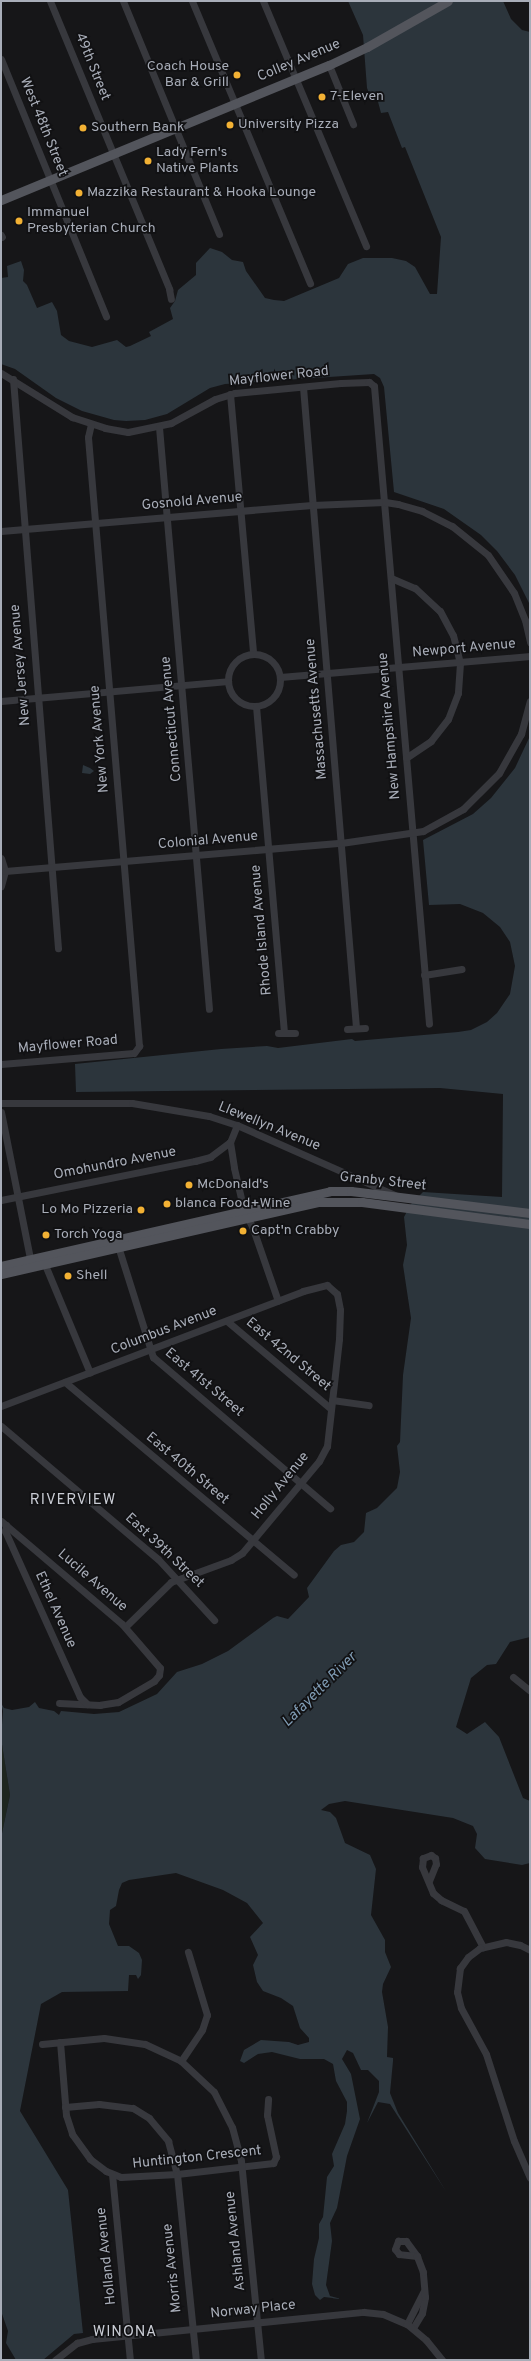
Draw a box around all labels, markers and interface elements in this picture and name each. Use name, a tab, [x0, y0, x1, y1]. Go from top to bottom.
street label: 49th Street	[71, 31, 113, 103]
street label: Colley Avenue	[255, 36, 343, 86]
place label: Coach House Bar & Grill	[147, 59, 229, 92]
marker: Coach House Bar & Grill	[232, 70, 242, 80]
street label: West 48th Street	[15, 75, 71, 179]
place label: 7-Eleven	[330, 89, 384, 105]
marker: 7-Eleven	[317, 92, 327, 102]
place label: University Pizza	[238, 117, 339, 133]
place label: Southern Bank	[91, 120, 184, 136]
marker: University Pizza	[225, 120, 235, 130]
marker: Southern Bank	[78, 123, 88, 133]
place label: Lady Fern's Native Plants	[156, 145, 239, 178]
marker: Lady Fern's Native Plants	[143, 156, 153, 166]
place label: Mazzika Restaurant & Hooka Lounge	[87, 185, 316, 201]
marker: Mazzika Restaurant & Hooka Lounge	[74, 188, 84, 198]
place label: Immanuel Presbyterian Church	[27, 205, 156, 238]
marker: Immanuel Presbyterian Church	[14, 216, 24, 226]
street label: Mayflower Road	[228, 363, 330, 391]
street label: Gosnold Avenue	[141, 489, 243, 515]
street label: New Jersey Avenue	[7, 603, 35, 727]
street label: Newport Avenue	[411, 636, 517, 662]
street label: Massachusetts Avenue	[302, 637, 332, 781]
street label: New Hampshire Avenue	[375, 652, 405, 800]
street label: Connecticut Avenue	[158, 655, 186, 783]
street label: New York Avenue	[87, 684, 113, 794]
street label: Colonial Avenue	[157, 828, 259, 854]
street label: Rhode Island Avenue	[248, 864, 276, 996]
street label: Mayflower Road	[17, 1032, 119, 1058]
street label: Llewellyn Avenue	[215, 1099, 323, 1155]
street label: Omohundro Avenue	[52, 1144, 178, 1184]
street label: Granby Street	[339, 1169, 427, 1195]
place label: McDonald's	[197, 1177, 269, 1193]
marker: McDonald's	[184, 1180, 194, 1190]
place label: blanca Food+Wine	[175, 1196, 290, 1212]
marker: blanca Food+Wine	[162, 1199, 172, 1209]
place label: Lo Mo Pizzeria	[41, 1202, 133, 1218]
marker: Lo Mo Pizzeria	[136, 1205, 146, 1215]
place label: Capt'n Crabby	[251, 1223, 339, 1239]
marker: Capt'n Crabby	[238, 1226, 248, 1236]
place label: Torch Yoga	[54, 1227, 123, 1243]
marker: Torch Yoga	[41, 1230, 51, 1240]
place label: Shell	[76, 1268, 107, 1284]
marker: Shell	[63, 1271, 73, 1281]
street label: Columbus Avenue	[108, 1303, 220, 1359]
street label: East 42nd Street	[242, 1315, 334, 1395]
street label: East 41st Street	[161, 1345, 247, 1421]
street label: East 40th Street	[142, 1429, 232, 1509]
street label: Holly Avenue	[249, 1449, 313, 1523]
district label: RIVERVIEW	[30, 1492, 116, 1510]
street label: East 39th Street	[121, 1510, 207, 1592]
street label: Lucile Avenue	[53, 1546, 131, 1616]
street label: Ethel Avenue	[31, 1569, 79, 1651]
water label: Lafayette River	[279, 1649, 361, 1731]
street label: Huntington Crescent	[132, 2143, 262, 2173]
street label: Ashland Avenue	[222, 2190, 250, 2292]
street label: Holland Avenue	[93, 2206, 121, 2306]
street label: Morris Avenue	[160, 2222, 186, 2314]
street label: Norway Place	[209, 2297, 297, 2323]
district label: WINONA	[93, 2324, 157, 2342]

